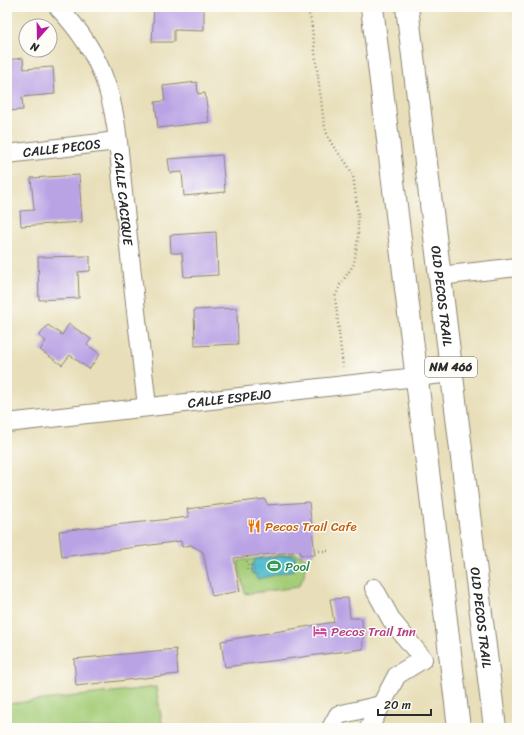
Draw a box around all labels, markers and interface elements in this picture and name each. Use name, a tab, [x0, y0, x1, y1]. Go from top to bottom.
north arrow	[18, 18, 58, 58]
text: N	[28, 37, 43, 58]
street label: CALLE PECOS	[22, 132, 102, 164]
street label: CALLE CACIQUE	[108, 151, 140, 247]
street label: OLD PECOS TRAIL	[425, 244, 460, 348]
road number: NM 466	[425, 357, 477, 377]
street label: CALLE ESPEJO	[187, 382, 273, 414]
place label: Pecos Trail Cafe	[265, 515, 357, 538]
restaurant icon: Pecos Trail Cafe	[246, 518, 262, 534]
place label: Pool	[285, 555, 310, 578]
sports icon: Pool	[266, 558, 282, 574]
street label: OLD PECOS TRAIL	[464, 566, 499, 669]
place label: Pecos Trail Inn	[331, 620, 416, 643]
hotel icon: Pecos Trail Inn	[312, 623, 328, 639]
scale bar	[378, 691, 431, 717]
text: 20 m	[384, 694, 411, 716]

